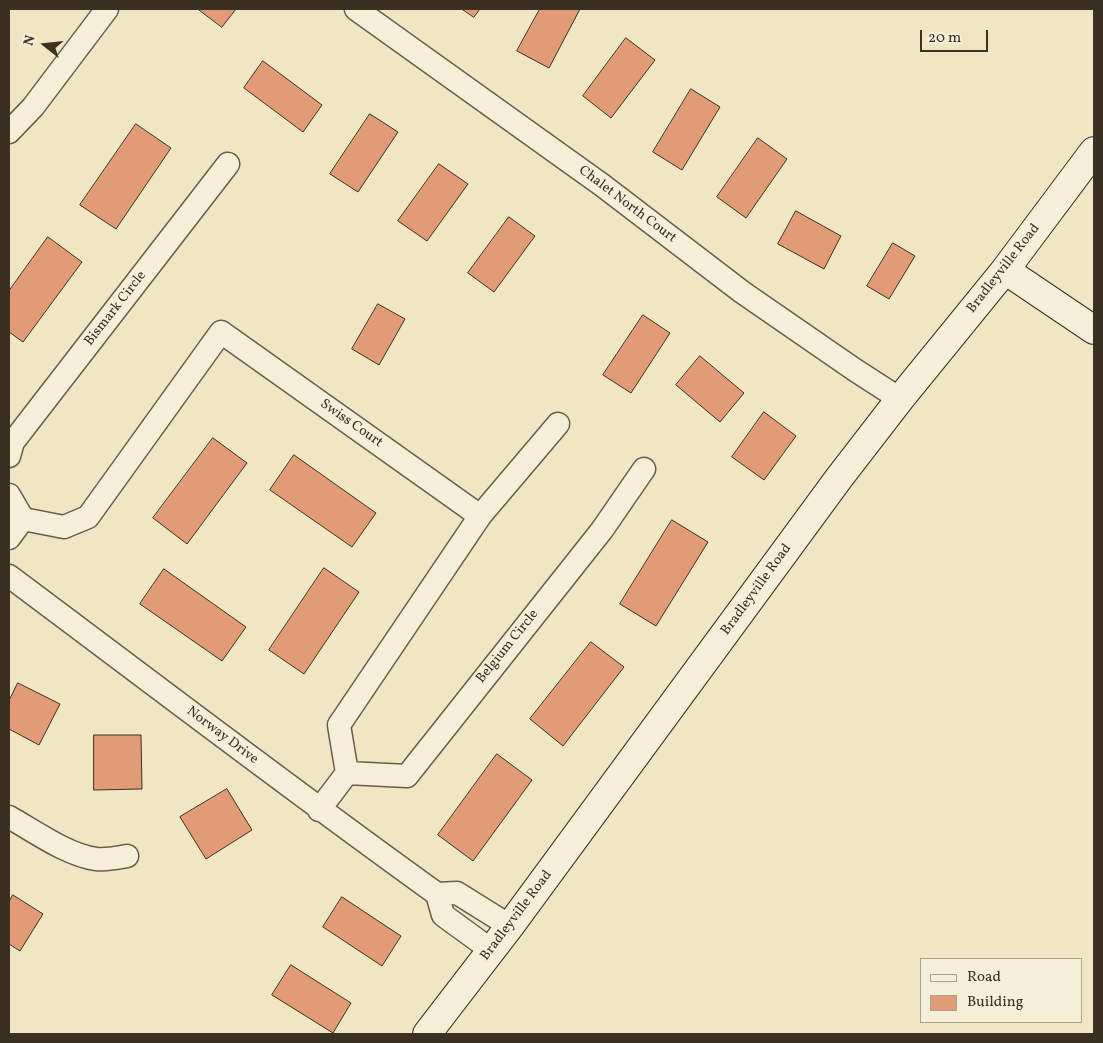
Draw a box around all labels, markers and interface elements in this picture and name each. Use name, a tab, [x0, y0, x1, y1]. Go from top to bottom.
north arrow	[20, 20, 70, 70]
scale bar	[923, 20, 990, 52]
text: 20 m	[928, 28, 961, 49]
text: N	[20, 33, 41, 48]
street label: Chalet North Court	[575, 163, 679, 247]
street label: Bradleyville Road	[964, 221, 1044, 317]
street label: Bismark Circle	[82, 268, 150, 350]
street label: Swiss Court	[316, 396, 386, 452]
street label: Bradleyville Road	[718, 541, 796, 639]
street label: Belgium Circle	[473, 607, 543, 687]
street label: Norway Drive	[183, 704, 261, 768]
street label: Bradleyville Road	[478, 868, 556, 964]
legend	[920, 958, 1083, 1023]
text: Road	[967, 967, 1001, 988]
text: Building	[967, 992, 1023, 1013]

